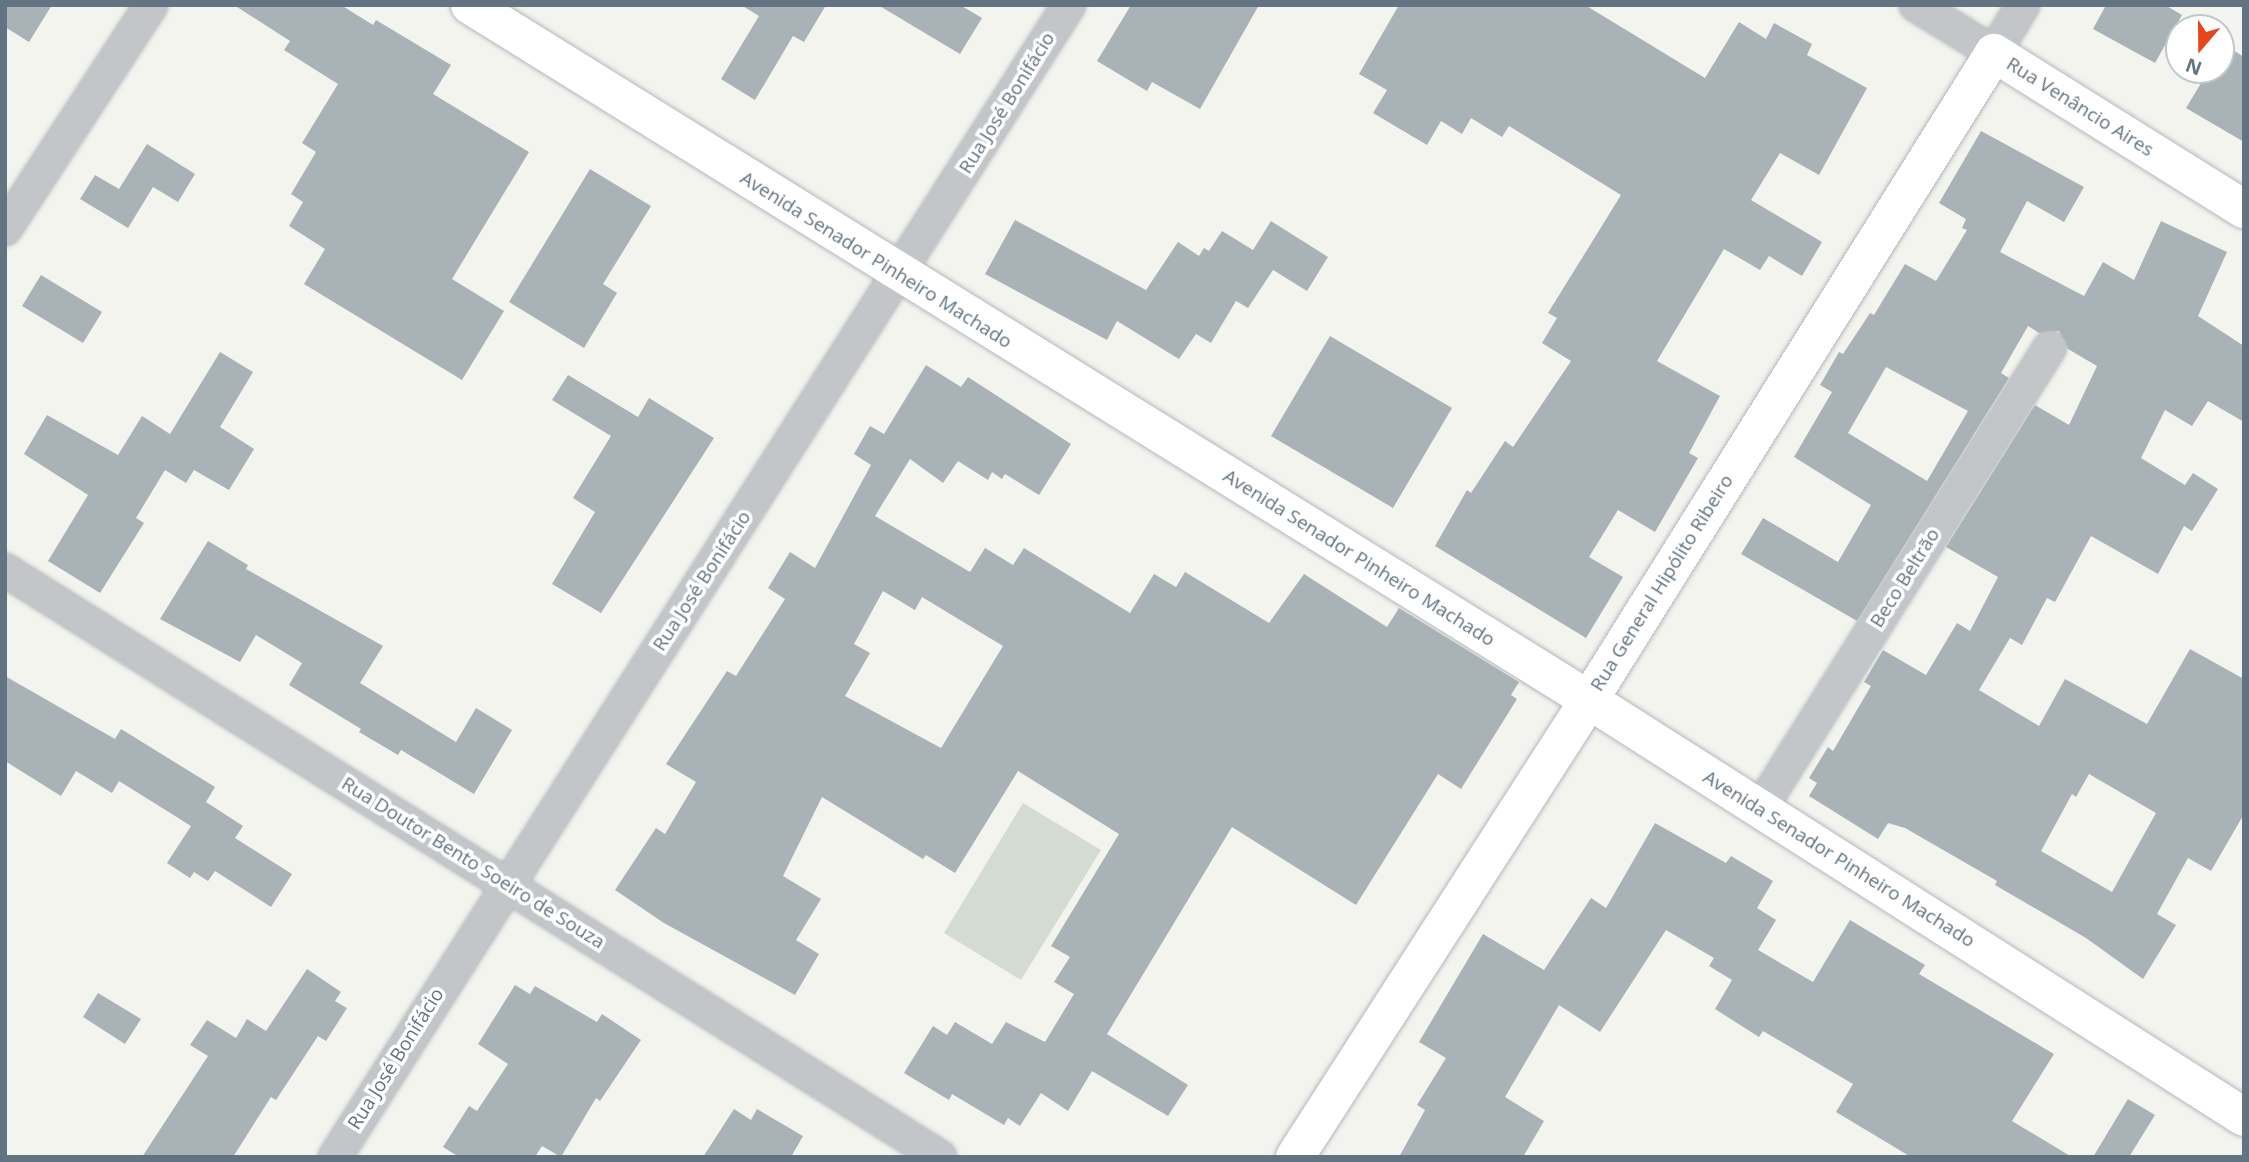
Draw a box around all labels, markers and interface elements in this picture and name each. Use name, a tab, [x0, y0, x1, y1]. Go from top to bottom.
north arrow	[2165, 14, 2235, 84]
street label: Rua José Bonifácio	[954, 28, 1060, 178]
street label: Rua Venâncio Aires	[2002, 52, 2158, 162]
text: N	[2182, 52, 2205, 82]
street label: Avenida Senador Pinheiro Machado	[736, 167, 1016, 353]
street label: Avenida Senador Pinheiro Machado	[1219, 465, 1499, 651]
street label: Rua General Hipólito Ribeiro	[1586, 470, 1738, 696]
street label: Rua José Bonifácio	[648, 507, 756, 655]
street label: Beco Beltrão	[1865, 524, 1945, 632]
street label: Avenida Senador Pinheiro Machado	[1699, 766, 1979, 952]
street label: Rua Doutor Bento Soeiro de Souza	[337, 772, 609, 954]
street label: Rua José Bonifácio	[343, 984, 449, 1134]

